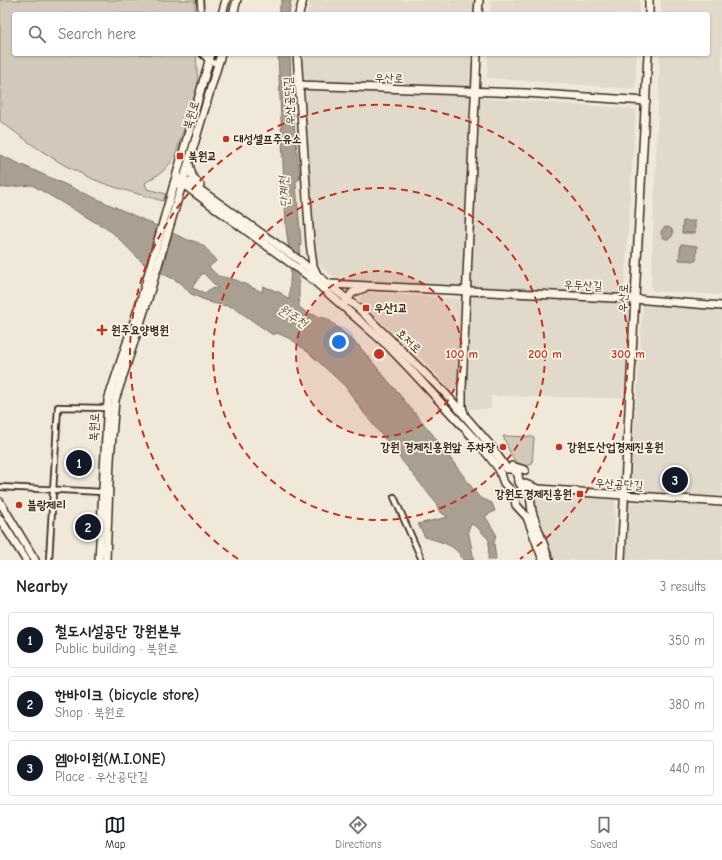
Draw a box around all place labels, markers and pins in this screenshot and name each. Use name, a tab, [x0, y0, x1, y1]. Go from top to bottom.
place label: 대성셀프주유소	[233, 132, 302, 146]
marker: 대성셀프주유소	[221, 134, 231, 144]
place label: 북원교	[188, 149, 217, 163]
marker: 북원교	[175, 151, 185, 161]
place label: 우산1교	[374, 301, 408, 315]
marker: 우산1교	[361, 303, 371, 313]
place label: 원주요양병원	[111, 323, 169, 337]
marker: 원주요양병원	[96, 324, 108, 336]
centre of rings	[372, 347, 386, 361]
place label: 강원 경제진흥원앞 주차장	[380, 440, 495, 454]
place label: 강원도산업경제진흥원	[567, 440, 664, 454]
marker: 강원 경제진흥원앞 주차장	[498, 442, 508, 452]
marker: 강원도산업경제진흥원	[554, 442, 564, 452]
pin: 1	[66, 448, 92, 478]
pin: 3	[662, 465, 688, 495]
place label: 강원도경제진흥원	[495, 487, 572, 501]
marker: 강원도경제진흥원	[575, 489, 585, 499]
place label: 블랑제리	[27, 498, 66, 512]
marker: 블랑제리	[14, 500, 24, 510]
pin: 2	[75, 512, 101, 542]

